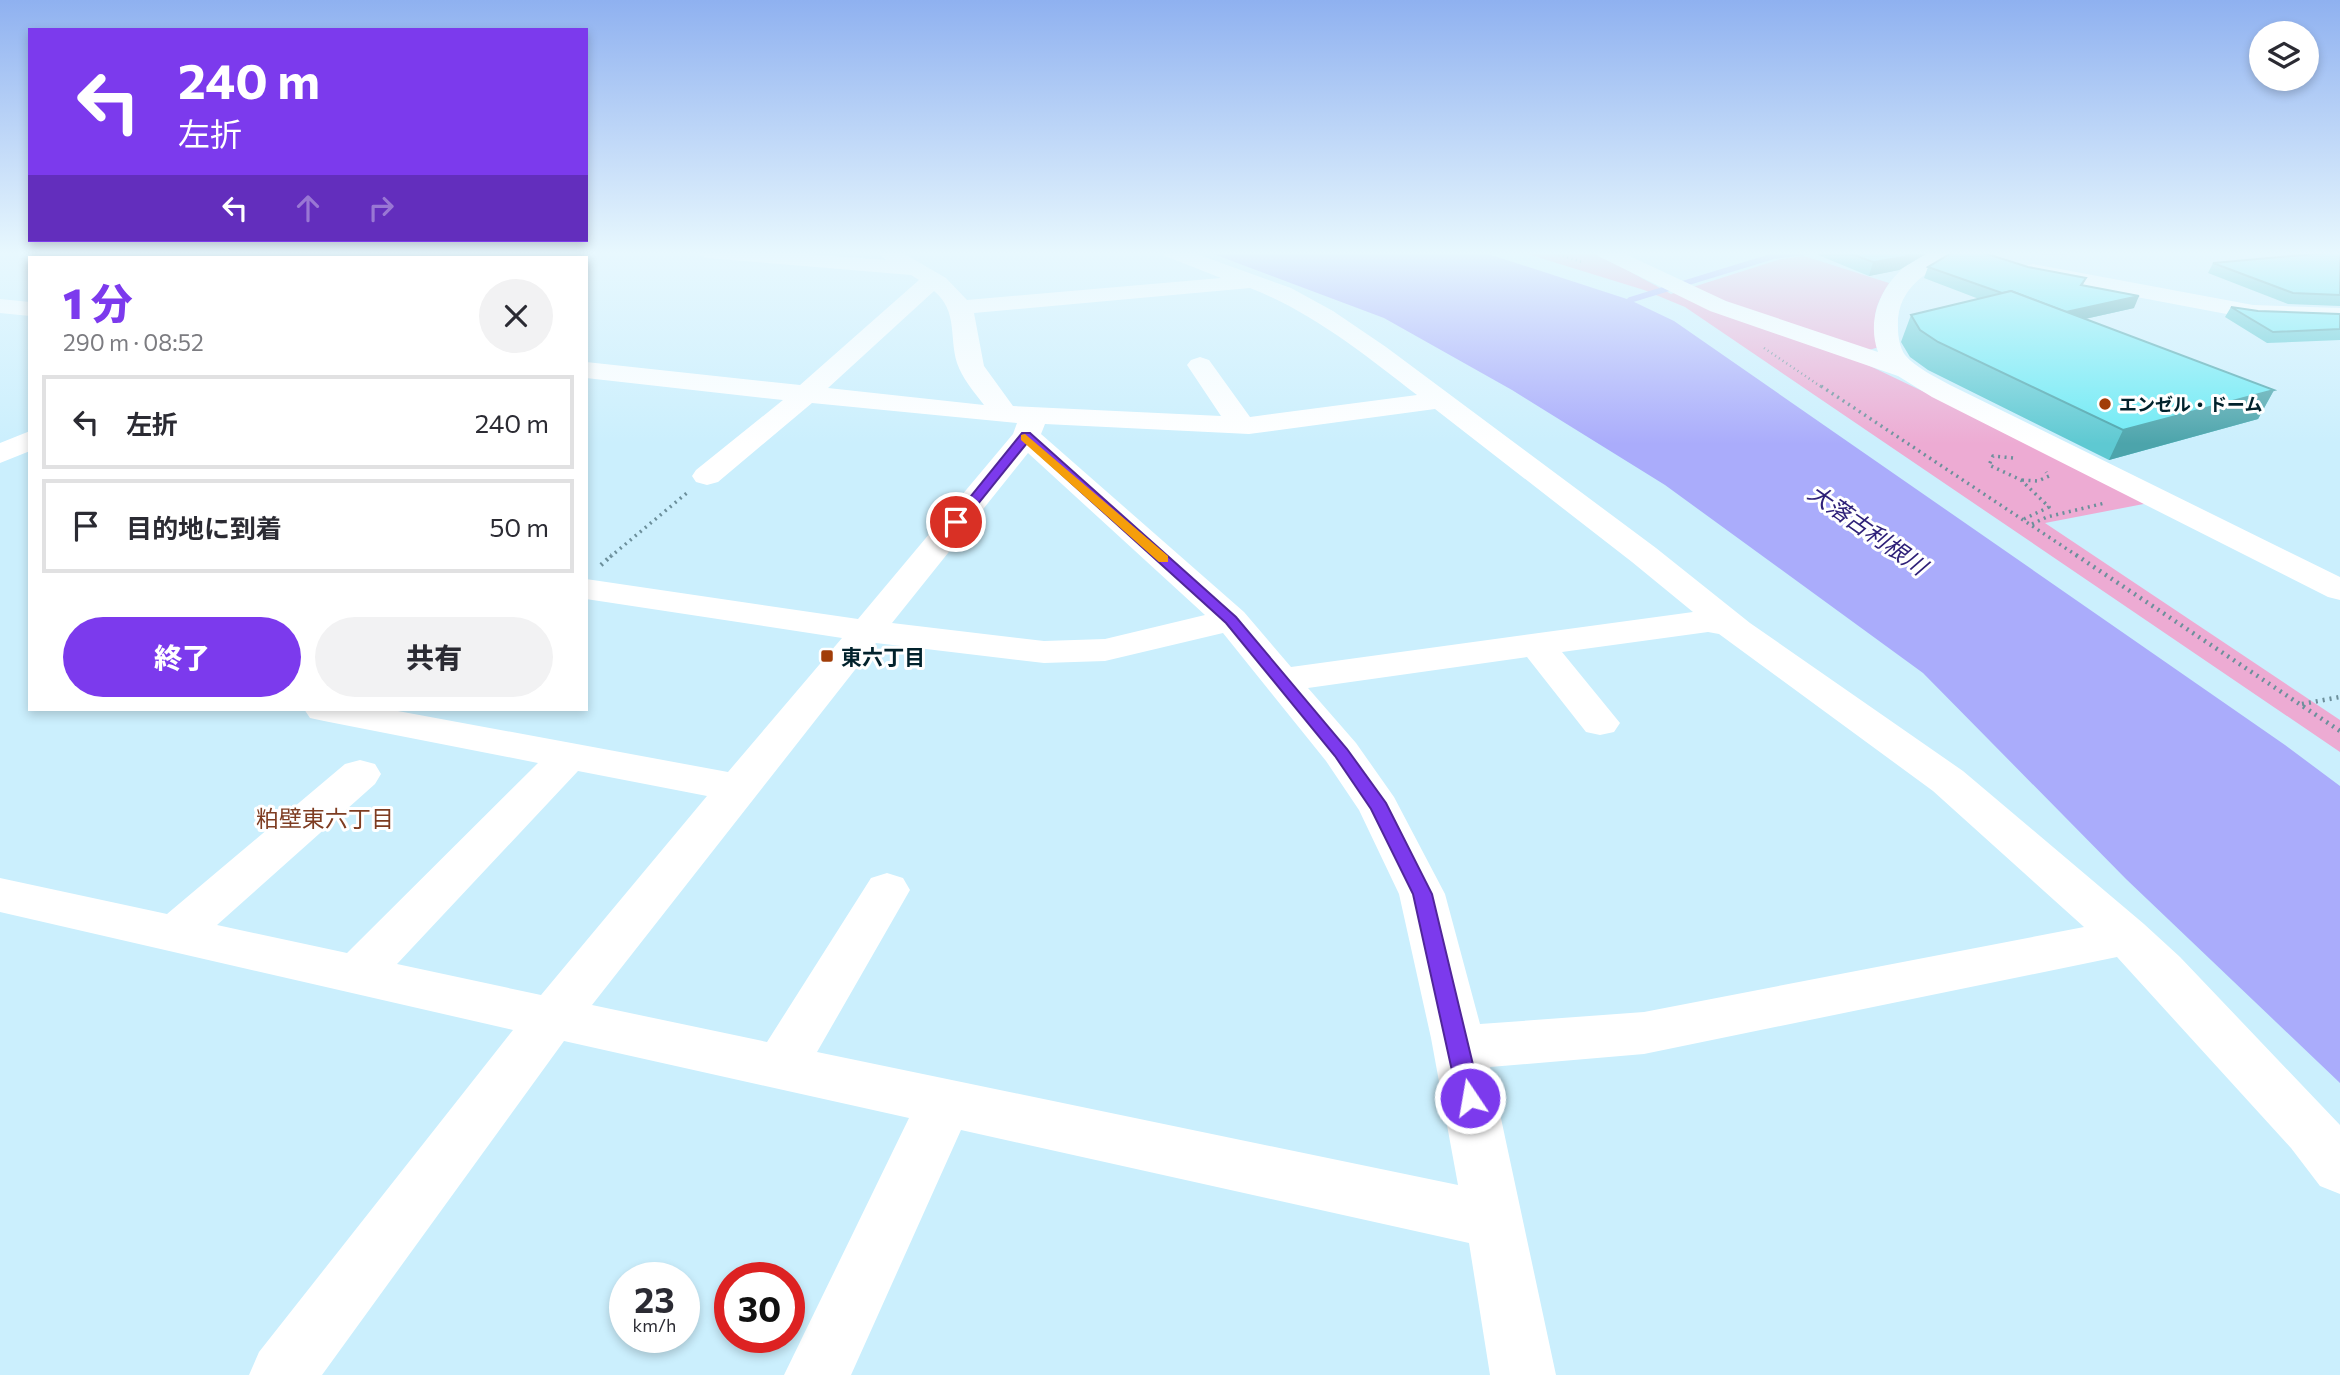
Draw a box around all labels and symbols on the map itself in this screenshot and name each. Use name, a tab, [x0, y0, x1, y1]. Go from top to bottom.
place label: エンゼル・ドーム	[2119, 393, 2262, 415]
marker: エンゼル・ドーム	[2097, 396, 2113, 412]
water label: 大落古利根川	[1803, 478, 1935, 582]
pin	[926, 492, 986, 552]
place label: 東六丁目	[841, 644, 925, 669]
marker: 東六丁目	[819, 648, 835, 664]
district label: 粕壁東六丁目	[256, 804, 394, 832]
position arrow	[1433, 1061, 1507, 1135]
speed limit sign: 30	[714, 1262, 805, 1353]

